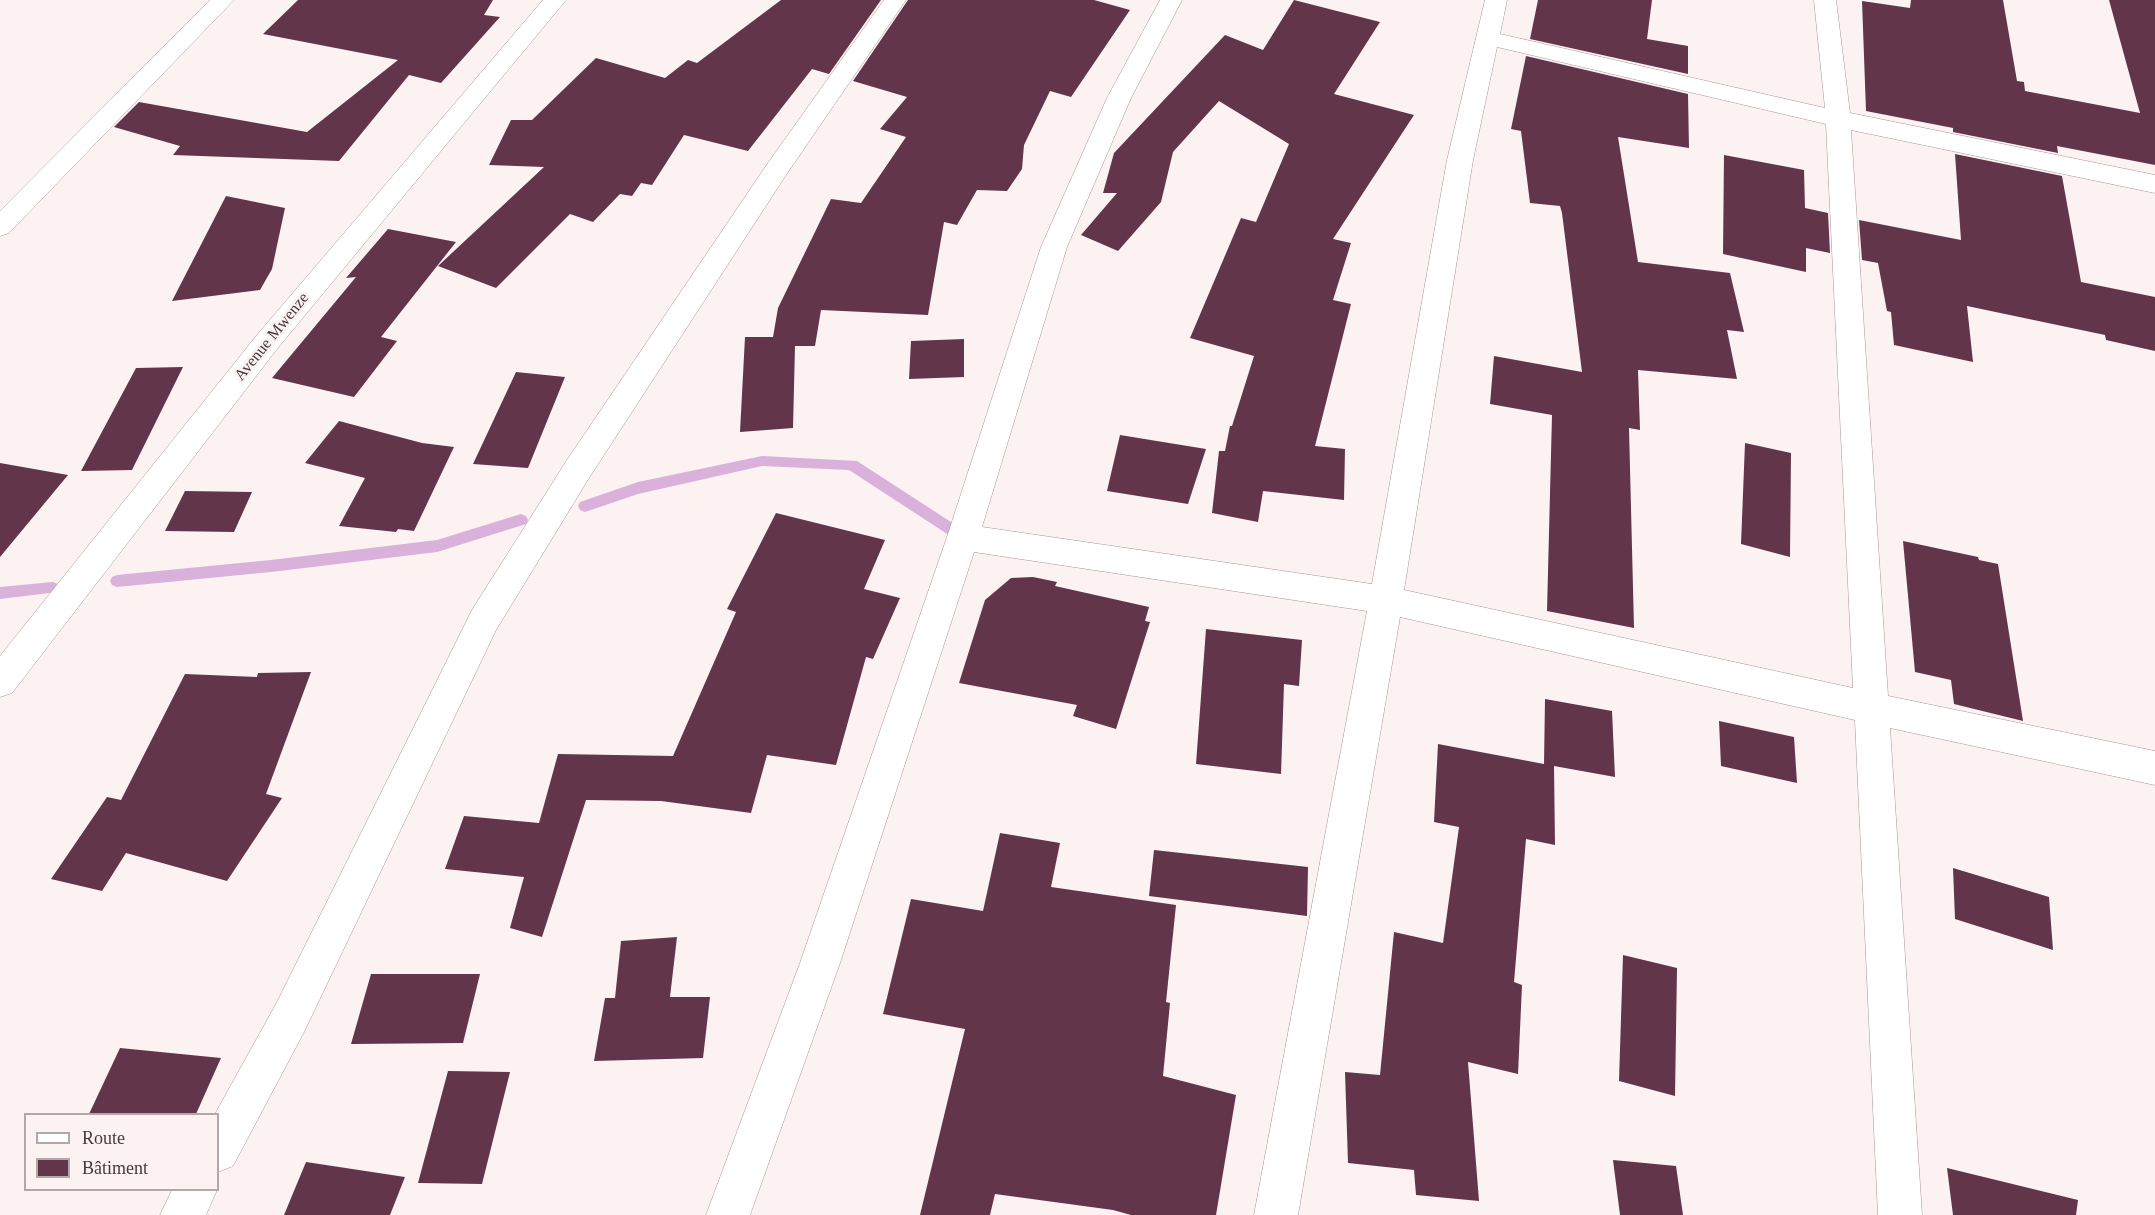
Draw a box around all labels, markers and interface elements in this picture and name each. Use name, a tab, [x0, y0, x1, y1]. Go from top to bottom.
street label: Avenue Mwenze	[231, 289, 313, 385]
legend	[24, 1113, 219, 1191]
text: Route	[82, 1128, 125, 1148]
text: Bâtiment	[82, 1158, 148, 1178]

